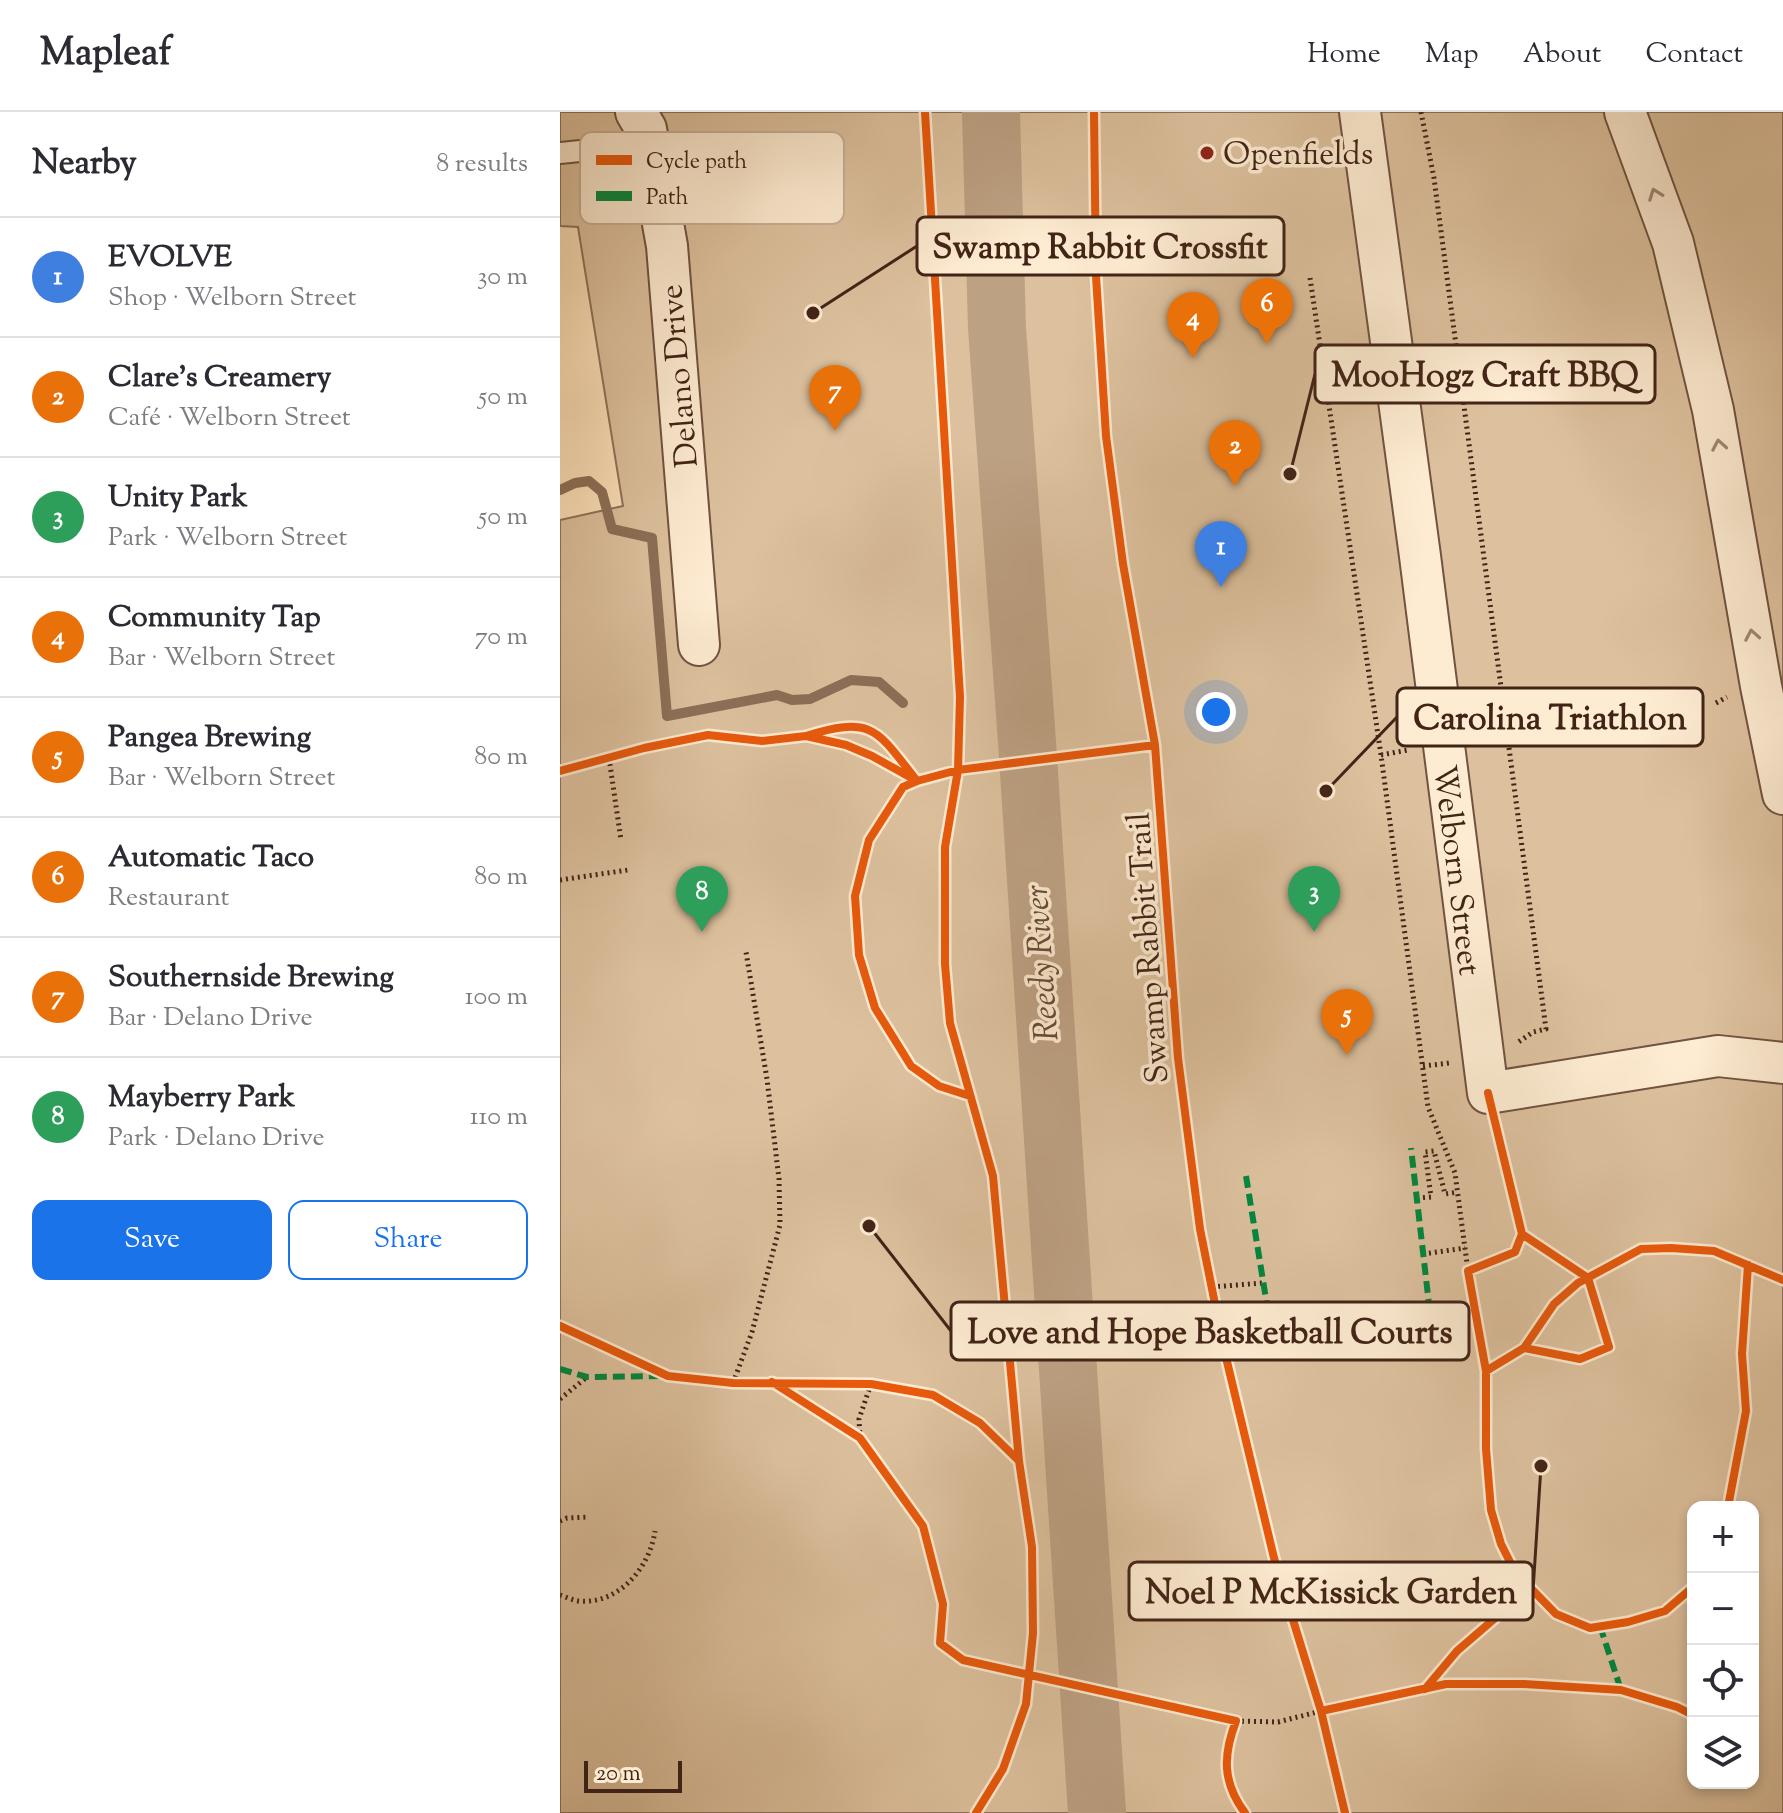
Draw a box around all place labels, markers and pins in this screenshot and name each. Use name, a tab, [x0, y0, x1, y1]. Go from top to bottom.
place label: Openfields	[1223, 133, 1373, 179]
marker: Openfields	[1198, 144, 1216, 162]
callout: Swamp Rabbit Crossfit	[917, 217, 1284, 275]
pin: 6	[1241, 278, 1293, 344]
pin: 4	[1167, 292, 1219, 358]
callout: MooHogz Craft BBQ	[1315, 345, 1655, 403]
pin: 7	[809, 365, 861, 431]
pin: 2	[1209, 420, 1261, 486]
pin: 1	[1195, 521, 1247, 587]
callout: Carolina Triathlon	[1397, 688, 1703, 746]
pin: 8	[676, 866, 728, 932]
pin: 3	[1288, 866, 1340, 932]
pin: 5	[1321, 989, 1373, 1055]
callout: Love and Hope Basketball Courts	[951, 1302, 1469, 1360]
callout: Noel P McKissick Garden	[1129, 1562, 1533, 1620]

